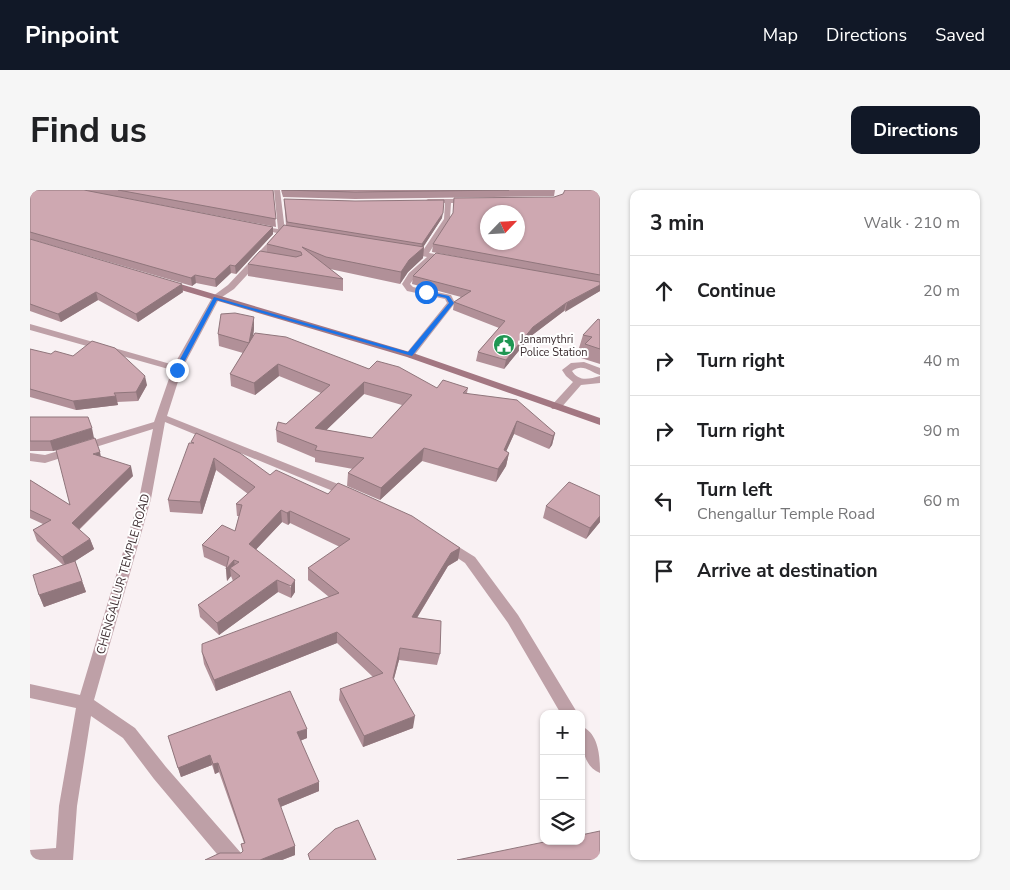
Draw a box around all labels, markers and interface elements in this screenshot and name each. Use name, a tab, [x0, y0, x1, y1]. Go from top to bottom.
text: Pinpoint	[25, 19, 118, 51]
text: Map	[763, 23, 798, 47]
text: Directions	[826, 23, 907, 47]
text: Saved	[935, 23, 985, 47]
button: Directions	[851, 106, 980, 154]
text: Find us	[30, 107, 147, 154]
north arrow	[480, 205, 525, 250]
text: 3 min	[650, 209, 704, 237]
text: Walk · 210 m	[864, 212, 960, 234]
icon: ahead	[650, 277, 678, 305]
text: Continue	[697, 278, 776, 304]
text: 20 m	[923, 280, 960, 302]
route start	[415, 281, 438, 304]
place label: Janamythri Police Station	[519, 332, 588, 360]
public building icon: Janamythri Police Station	[492, 333, 516, 357]
icon: right	[650, 347, 678, 375]
text: Turn right	[697, 348, 784, 374]
text: 40 m	[923, 350, 960, 372]
route end	[166, 359, 189, 382]
icon: right	[650, 417, 678, 445]
text: Turn right	[697, 418, 784, 444]
text: 90 m	[923, 420, 960, 442]
text: Turn left	[697, 477, 772, 503]
icon: left	[650, 487, 678, 515]
text: 60 m	[923, 490, 960, 512]
street label: CHENGALLUR TEMPLE ROAD	[92, 492, 154, 656]
text: Chengallur Temple Road	[697, 503, 875, 525]
icon: arrive	[650, 557, 678, 585]
text: Arrive at destination	[697, 558, 878, 584]
map controls	[540, 710, 585, 845]
button: +	[540, 710, 585, 755]
button: −	[540, 755, 585, 800]
button: layers	[540, 800, 585, 845]

